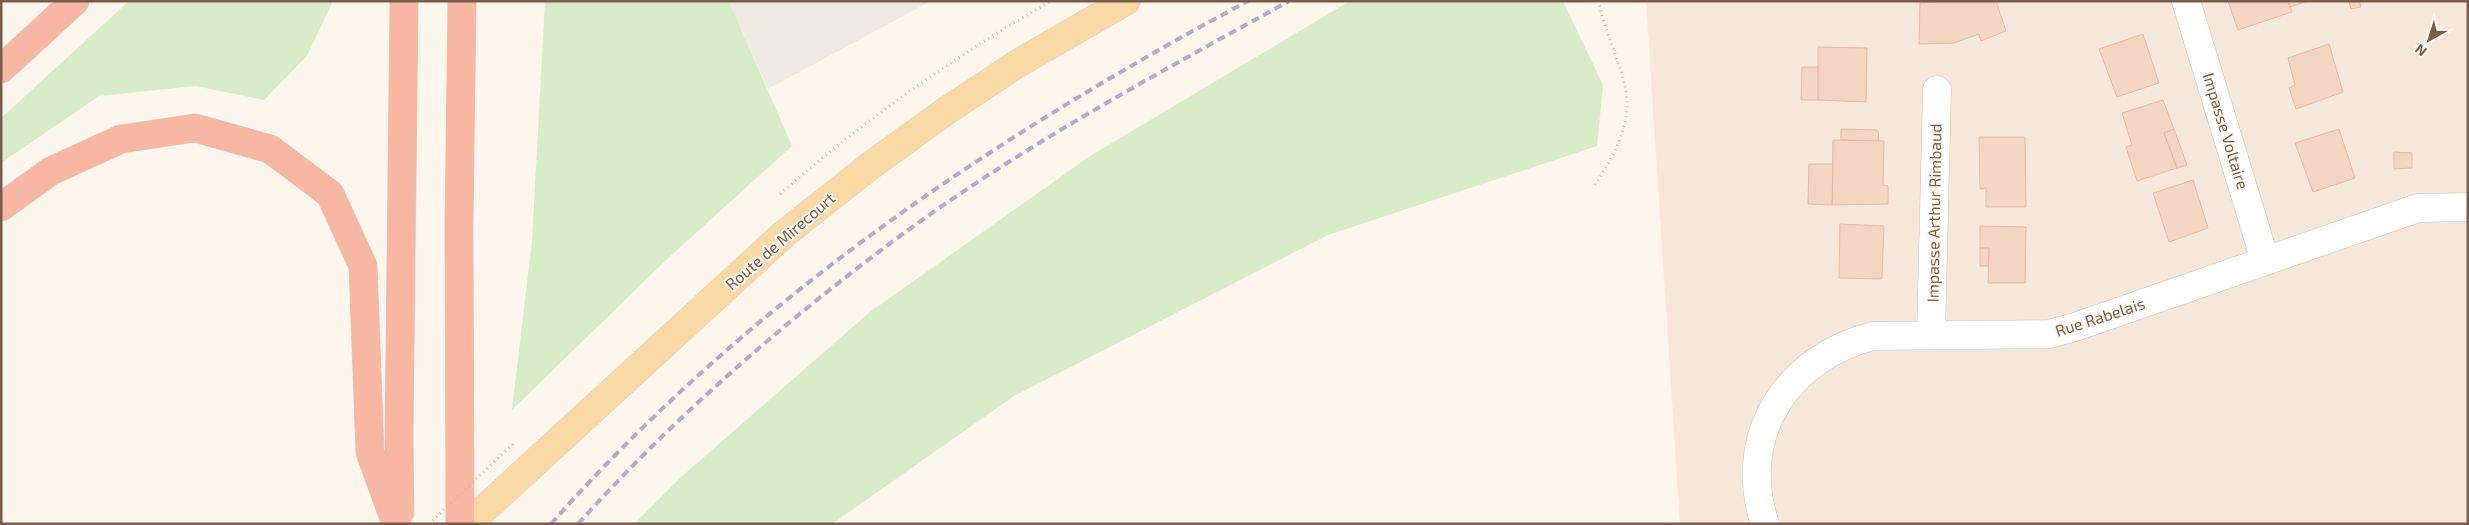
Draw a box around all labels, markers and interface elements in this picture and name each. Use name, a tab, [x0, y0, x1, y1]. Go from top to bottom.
north arrow	[2404, 15, 2454, 65]
text: N	[2411, 41, 2430, 60]
street label: Impasse Voltaire	[2200, 70, 2253, 191]
street label: Impasse Arthur Rimbaud	[1922, 123, 1945, 303]
street label: Route de Mirecourt	[721, 188, 838, 293]
street label: Rue Rabelais	[2053, 293, 2147, 340]

